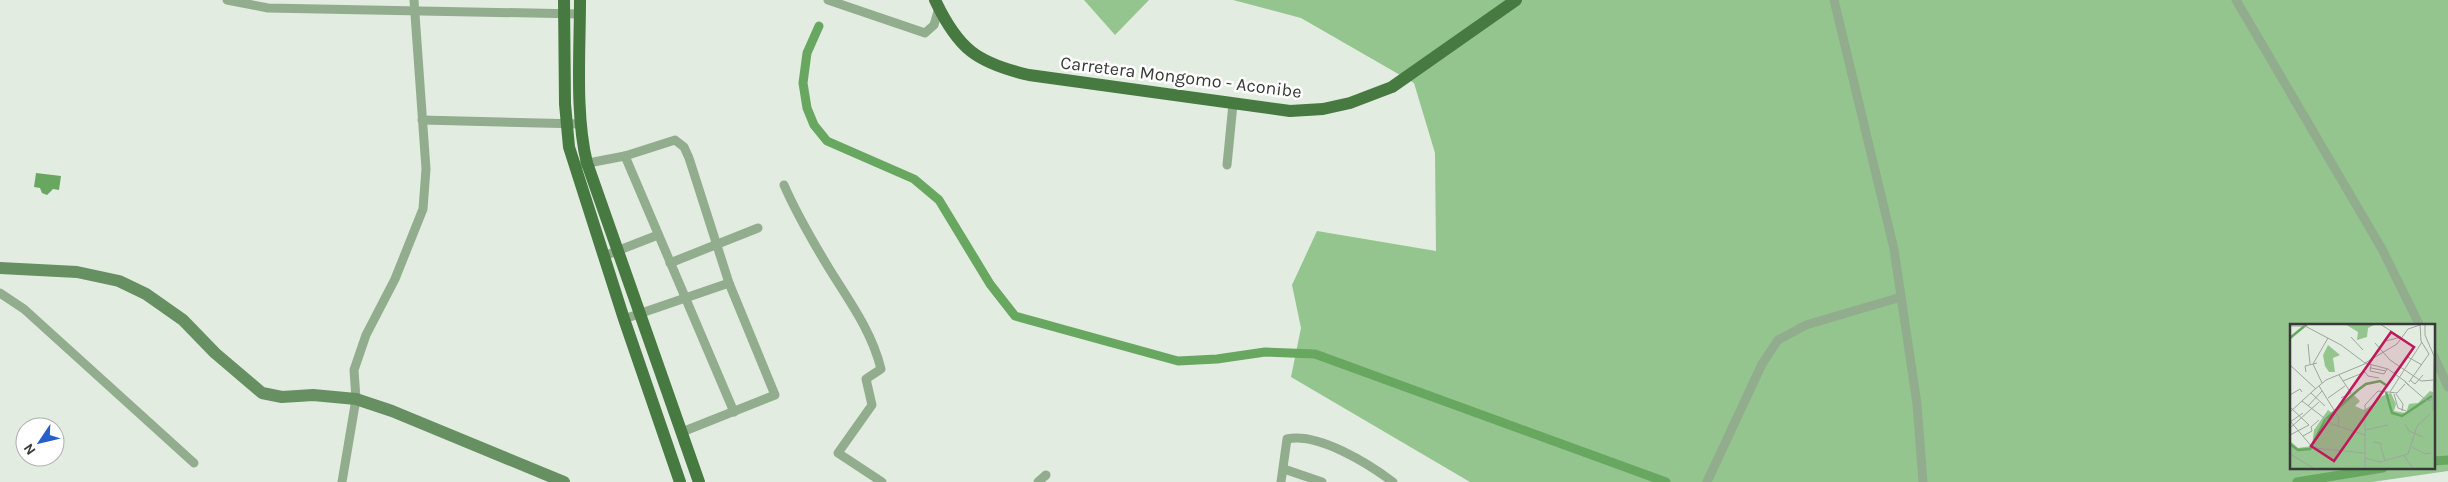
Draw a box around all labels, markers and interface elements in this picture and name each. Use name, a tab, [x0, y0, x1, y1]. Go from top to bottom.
street label: Carretera Mongomo - Aconibe	[1059, 51, 1303, 103]
inset map	[2290, 324, 2436, 470]
north arrow	[15, 417, 65, 467]
text: N	[20, 440, 40, 458]

